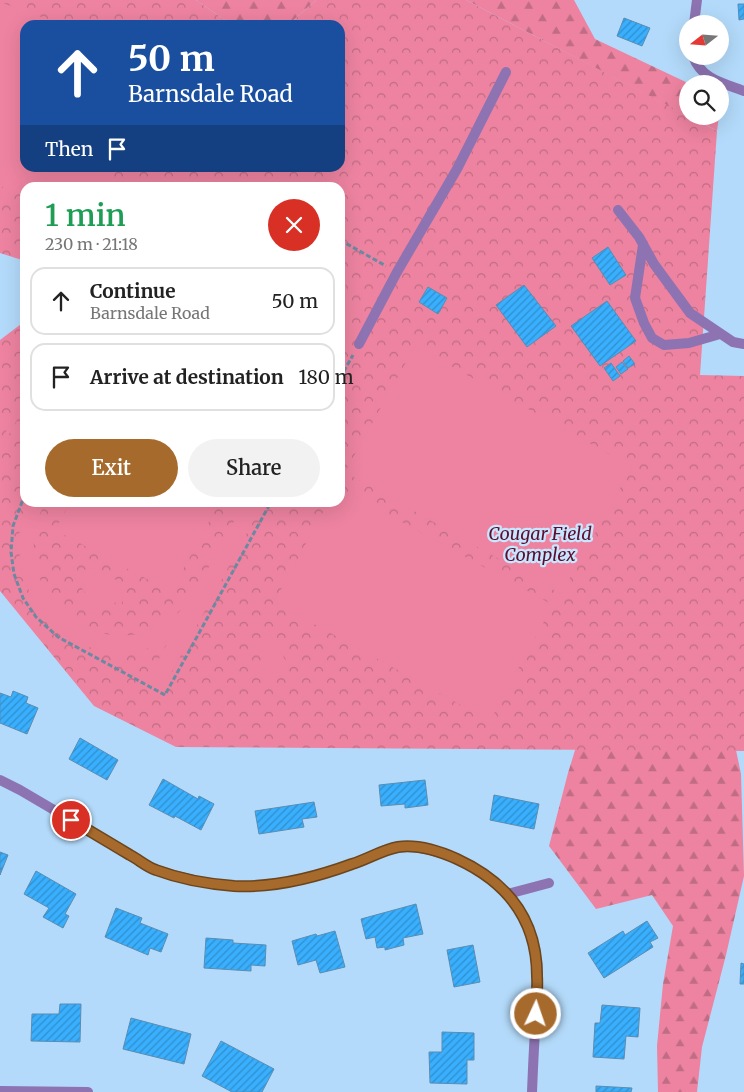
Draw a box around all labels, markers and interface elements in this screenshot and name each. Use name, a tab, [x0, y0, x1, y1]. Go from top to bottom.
north arrow	[679, 15, 729, 65]
map controls	[679, 15, 729, 125]
text: 50 m	[128, 37, 215, 81]
icon: ahead	[45, 40, 110, 105]
button: search	[679, 75, 729, 125]
text: Barnsdale Road	[128, 80, 293, 108]
icon: arrive	[103, 135, 131, 163]
text: Then	[45, 137, 93, 161]
text: 1 min	[45, 196, 126, 234]
button: close	[268, 199, 320, 251]
text: 230 m · 21:18	[45, 234, 138, 254]
text: Continue	[90, 279, 176, 303]
icon: ahead	[47, 287, 75, 315]
text: 50 m	[272, 289, 318, 313]
text: Barnsdale Road	[90, 303, 210, 323]
icon: arrive	[47, 363, 75, 391]
text: Arrive at destination	[90, 365, 284, 389]
text: 180 m	[299, 365, 354, 389]
button: Exit	[45, 439, 178, 497]
button: Share	[188, 439, 320, 497]
park label: Cougar Field Complex	[488, 522, 592, 566]
pin	[50, 799, 92, 841]
icon: arrive	[57, 806, 85, 834]
position arrow	[509, 987, 561, 1039]

